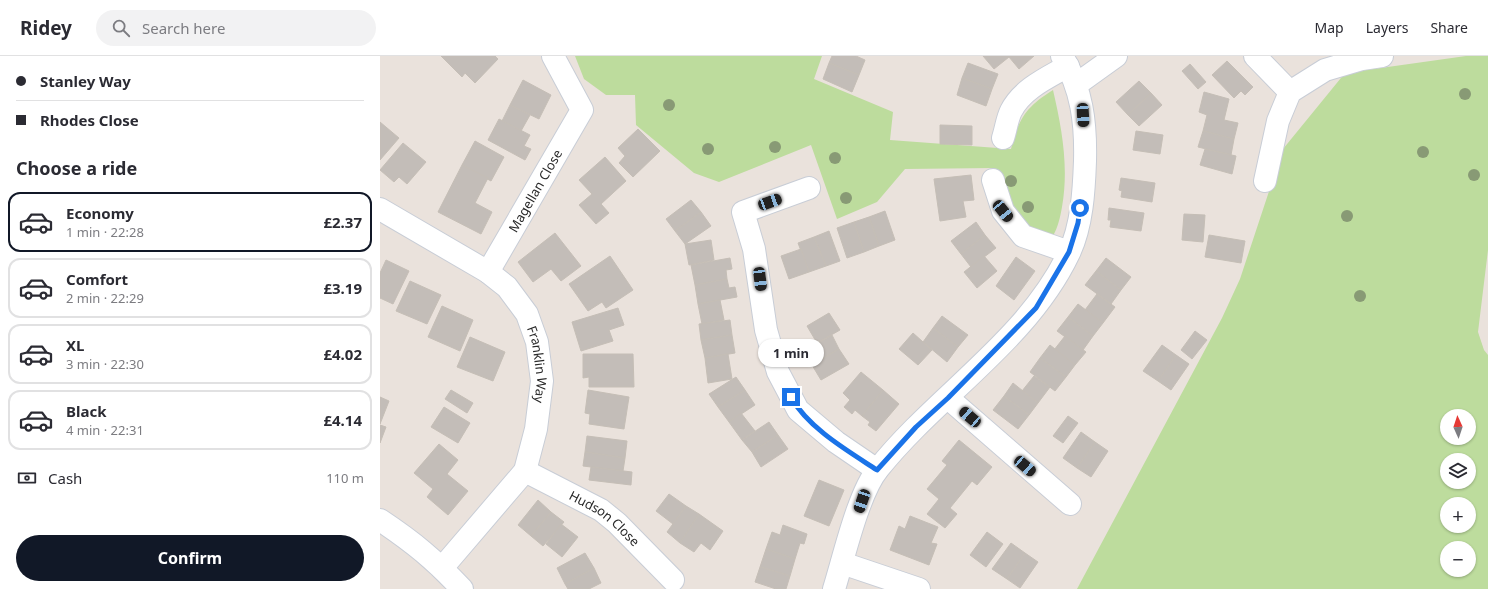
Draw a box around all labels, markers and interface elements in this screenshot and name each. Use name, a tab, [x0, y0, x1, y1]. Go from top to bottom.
search box	[96, 10, 376, 46]
text: Ridey	[20, 15, 72, 41]
icon: search	[110, 17, 132, 39]
text: Search here	[142, 18, 225, 38]
text: Map	[1315, 18, 1344, 37]
text: Layers	[1366, 18, 1408, 37]
text: Share	[1430, 18, 1468, 37]
text: Stanley Way	[40, 71, 131, 91]
car	[1076, 103, 1090, 127]
text: Rhodes Close	[40, 110, 139, 130]
street label: Magellan Close	[504, 146, 566, 235]
text: Choose a ride	[16, 156, 137, 180]
car	[757, 192, 783, 212]
car	[991, 198, 1015, 224]
route start	[1071, 199, 1089, 217]
text: Economy	[66, 203, 134, 223]
icon: car	[18, 204, 54, 240]
text: £2.37	[323, 212, 362, 232]
text: 1 min · 22:28	[66, 223, 144, 241]
car	[753, 266, 767, 292]
text: Comfort	[66, 269, 128, 289]
icon: car	[18, 270, 54, 306]
text: £3.19	[323, 278, 362, 298]
text: 2 min · 22:29	[66, 289, 144, 307]
street label: Franklin Way	[523, 323, 551, 404]
text: XL	[66, 335, 84, 355]
icon: car	[18, 336, 54, 372]
callout: 1 min	[758, 339, 824, 367]
text: £4.02	[323, 344, 362, 364]
text: 1 min	[773, 344, 809, 362]
text: 3 min · 22:30	[66, 355, 144, 373]
route end	[782, 388, 800, 406]
text: Black	[66, 401, 106, 421]
icon: car	[18, 402, 54, 438]
car	[957, 405, 983, 429]
north arrow	[1440, 409, 1476, 445]
map controls	[1440, 409, 1476, 577]
text: £4.14	[323, 410, 362, 430]
text: 4 min · 22:31	[66, 421, 144, 439]
button: layers	[1440, 453, 1476, 489]
car	[1012, 454, 1038, 478]
icon: cash	[16, 467, 38, 489]
text: Cash	[48, 468, 82, 488]
text: 110 m	[326, 469, 364, 487]
street label: Hudson Close	[566, 486, 644, 550]
car	[852, 488, 872, 514]
button: +	[1440, 497, 1476, 533]
button: Confirm	[16, 535, 364, 581]
button: −	[1440, 541, 1476, 577]

